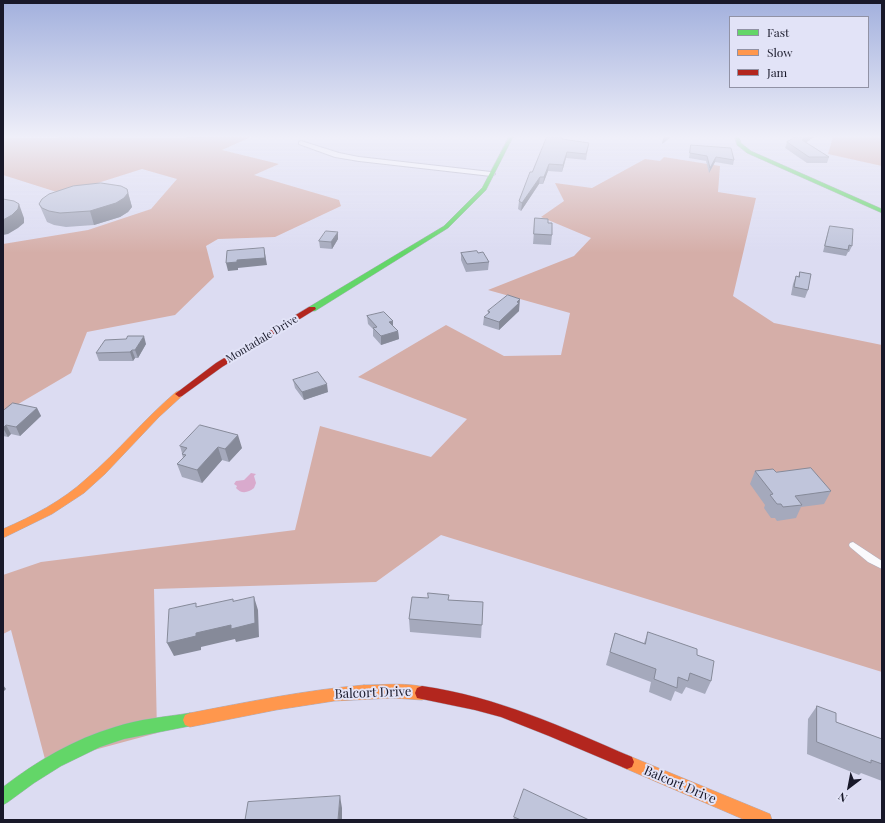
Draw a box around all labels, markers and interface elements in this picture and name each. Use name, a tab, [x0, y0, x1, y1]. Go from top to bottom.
legend	[729, 16, 869, 88]
text: Fast	[767, 24, 789, 40]
text: Slow	[767, 44, 793, 60]
text: Jam	[767, 64, 787, 80]
street label: Montadale Drive	[224, 312, 300, 366]
street label: Balcort Drive	[334, 684, 412, 702]
street label: Balcort Drive	[641, 763, 719, 807]
north arrow	[829, 767, 869, 807]
text: N	[835, 789, 850, 806]

